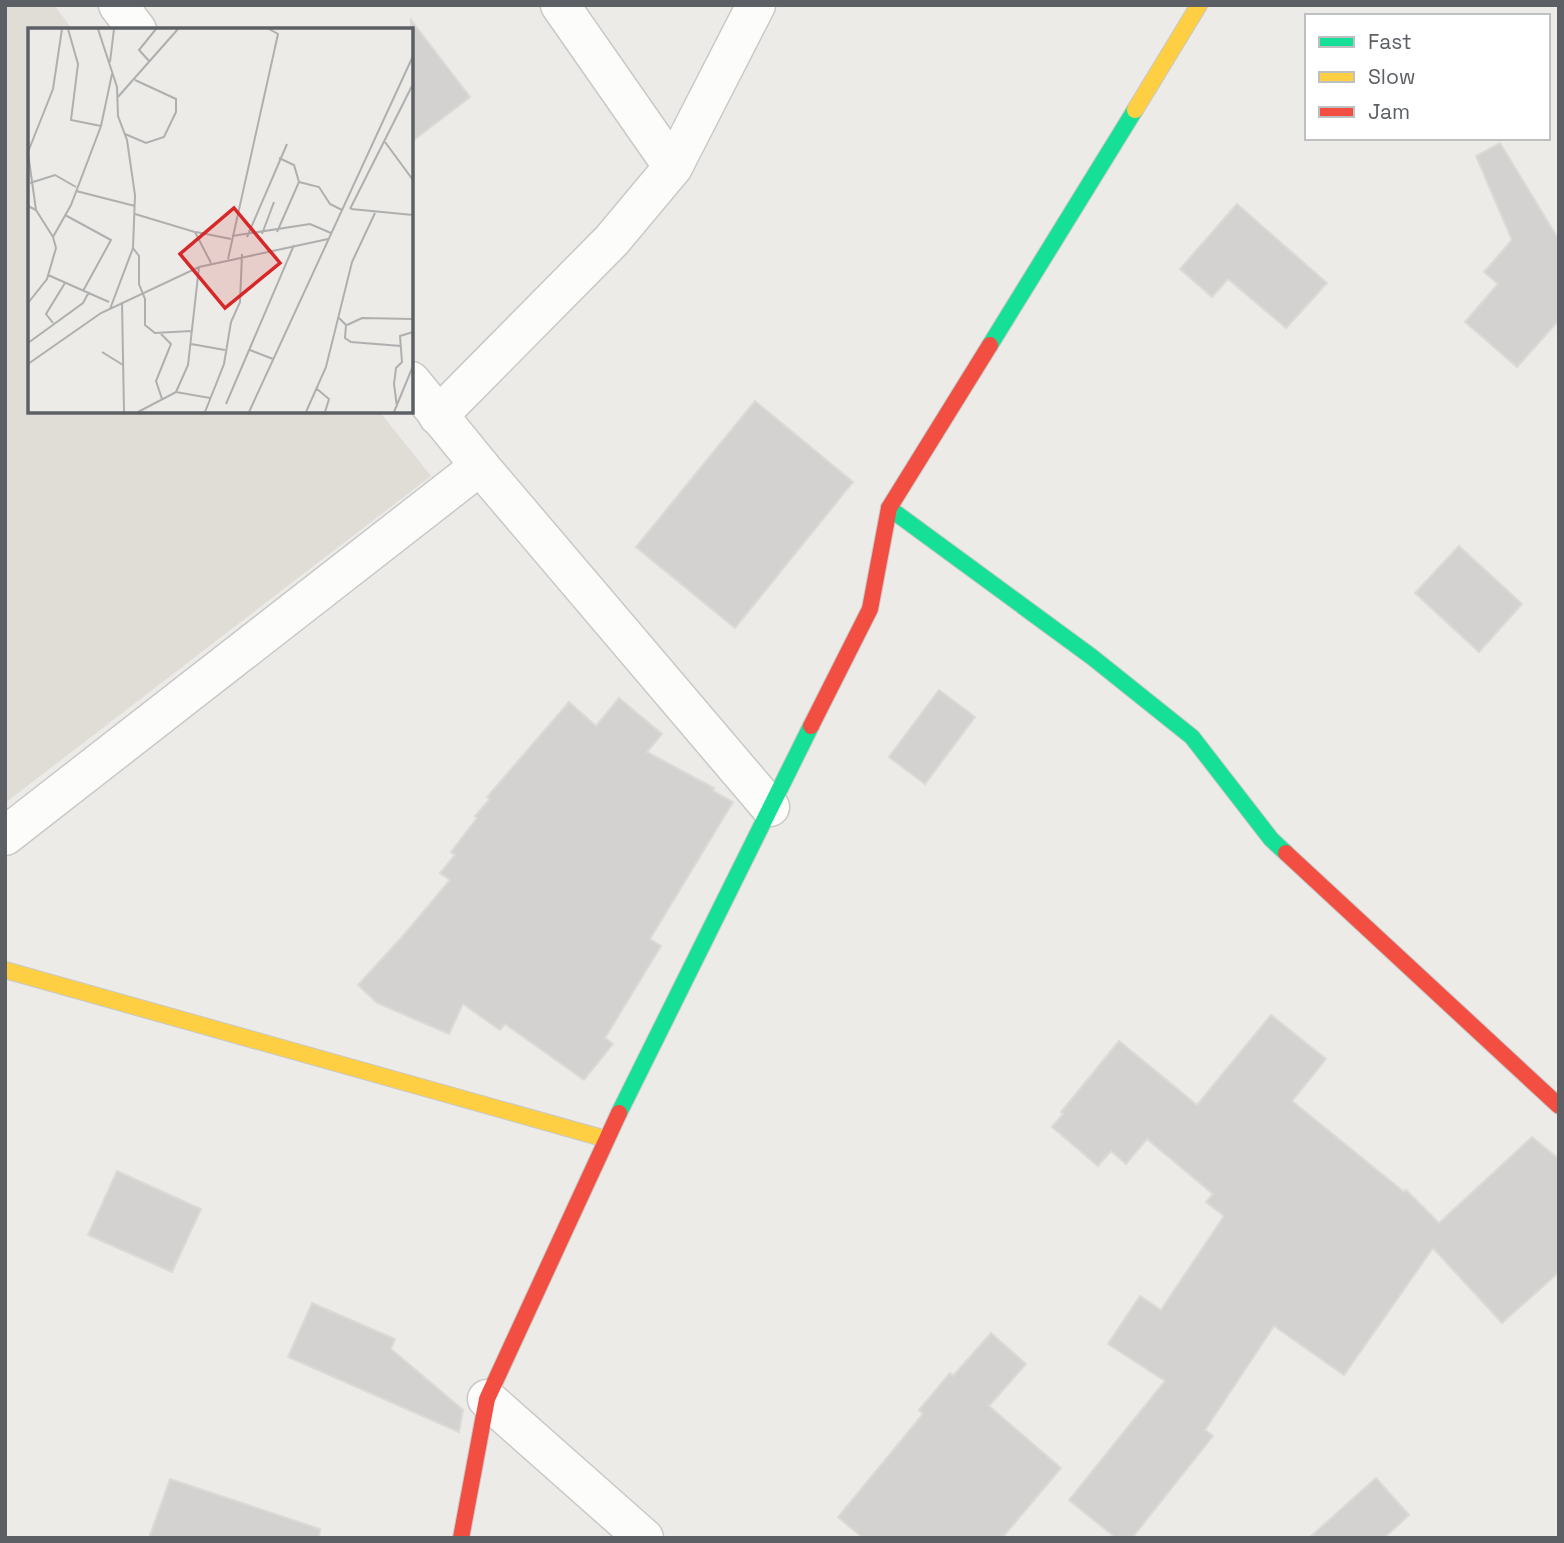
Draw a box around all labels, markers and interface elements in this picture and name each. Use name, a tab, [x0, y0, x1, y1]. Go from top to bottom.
legend	[1305, 14, 1550, 140]
inset map	[28, 28, 413, 413]
text: Fast	[1368, 28, 1412, 55]
text: Slow	[1368, 63, 1416, 90]
text: Jam	[1368, 98, 1410, 125]

